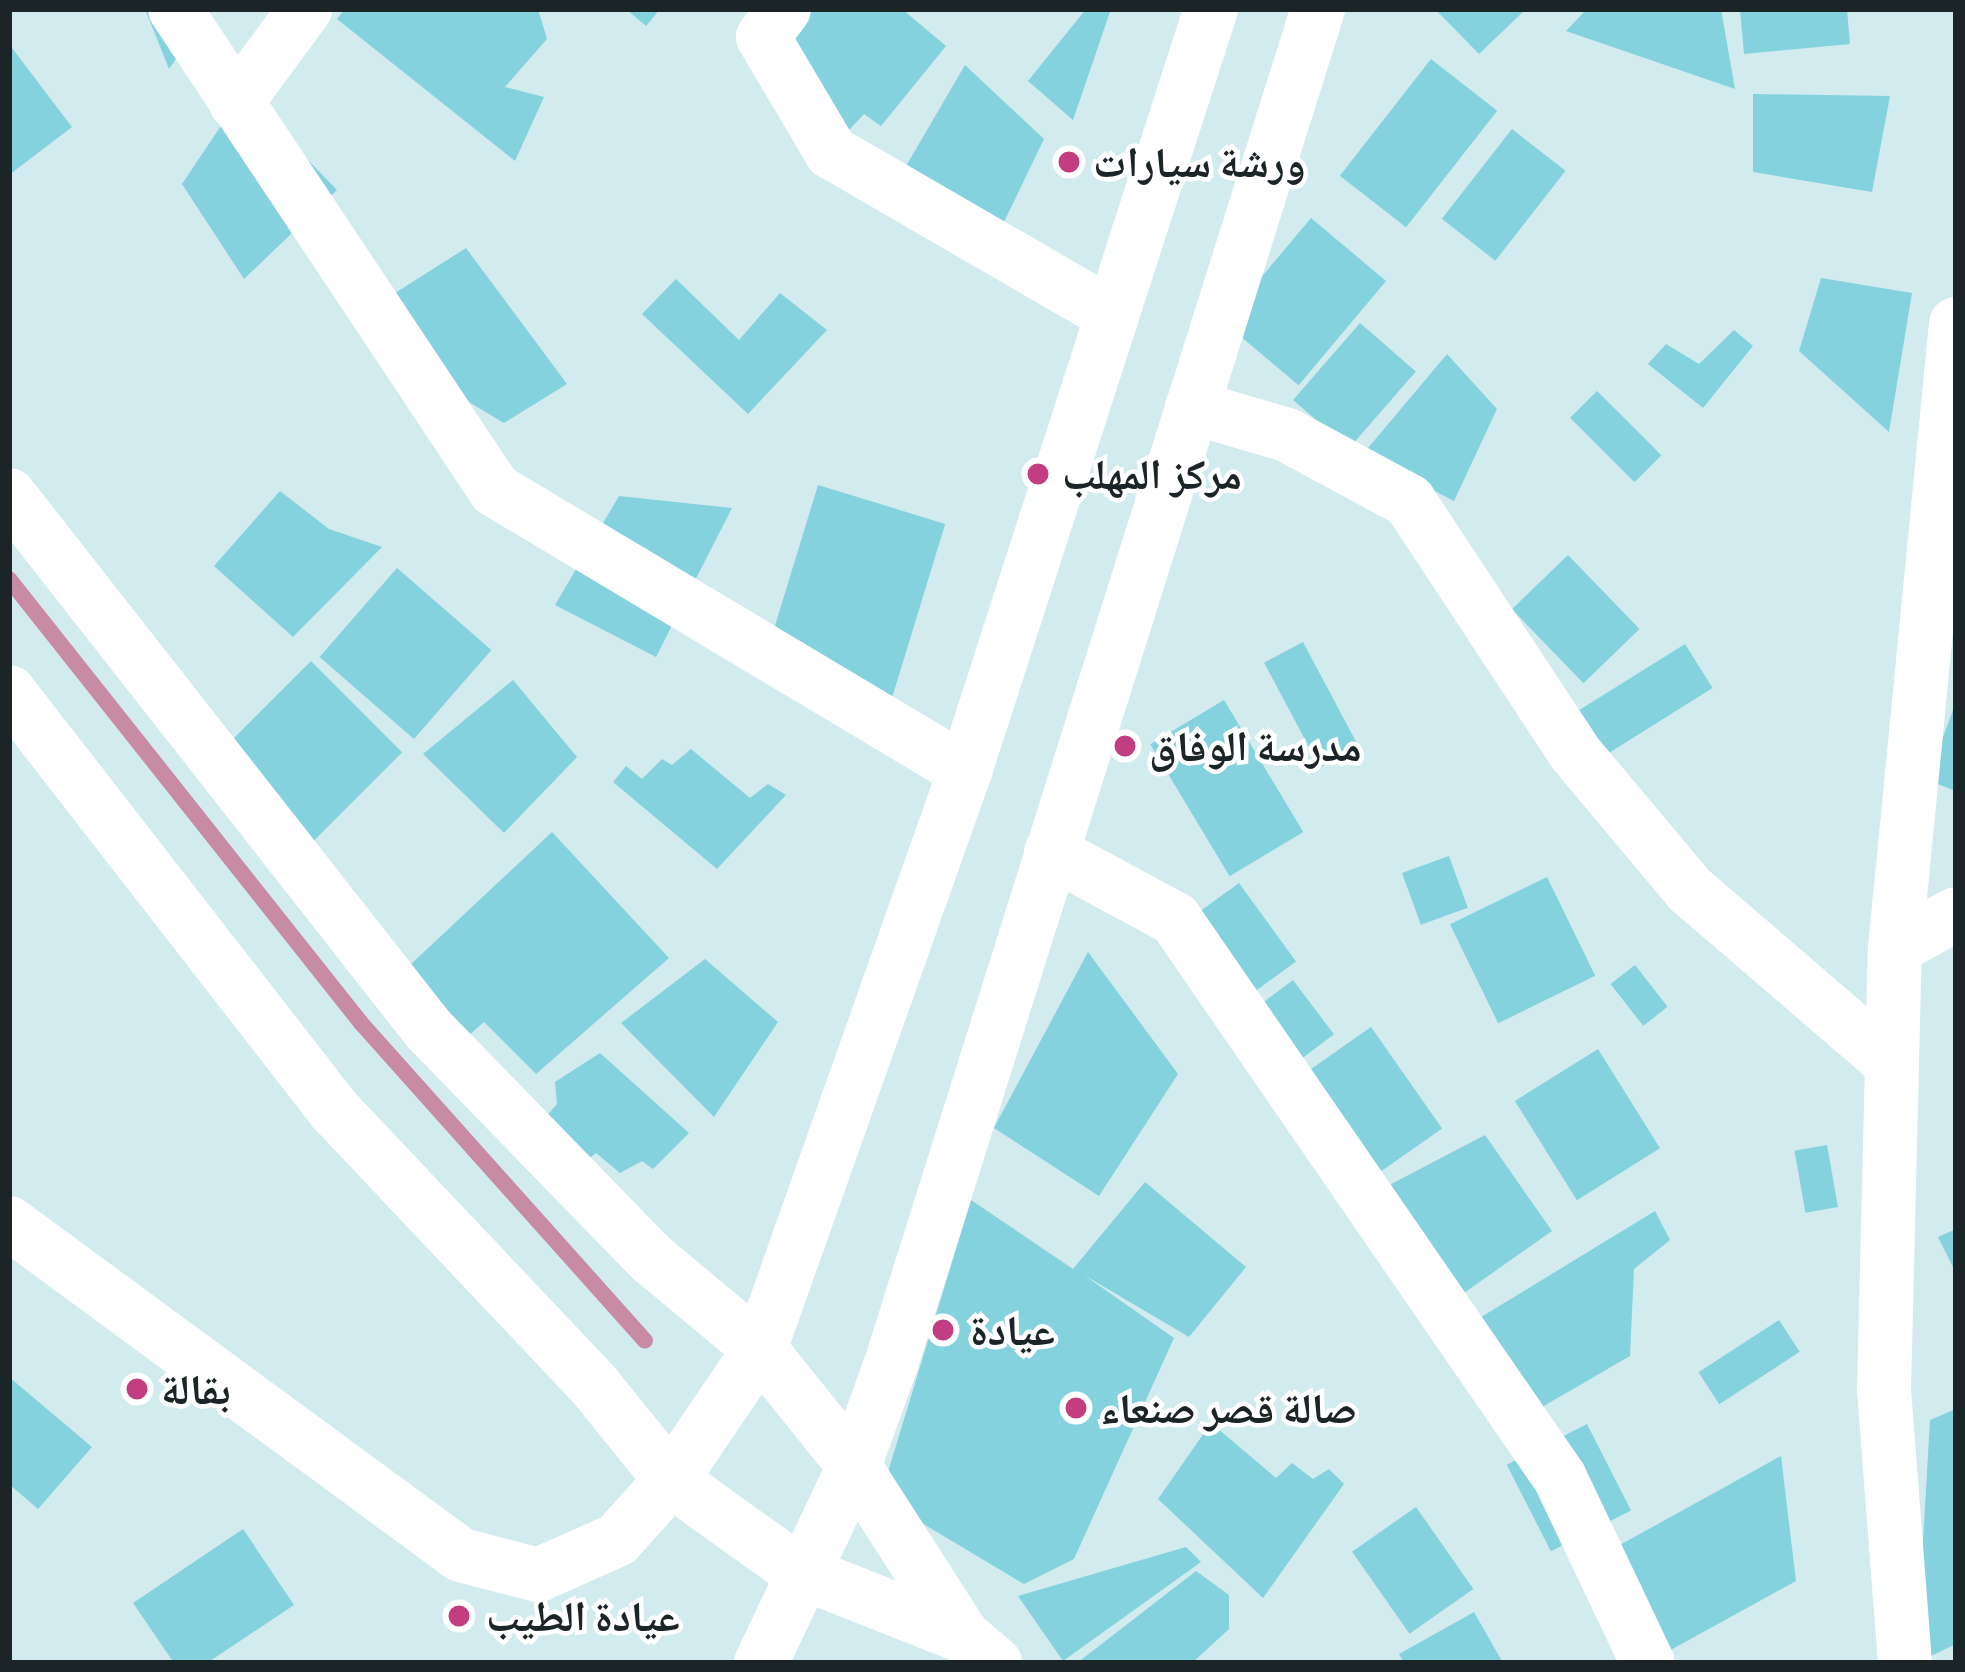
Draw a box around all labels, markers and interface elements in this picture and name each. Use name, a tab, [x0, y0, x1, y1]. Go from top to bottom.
place label: ورشة سيارات	[1093, 137, 1306, 187]
marker: ورشة سيارات	[1056, 149, 1082, 175]
place label: مركز المهلب	[1062, 449, 1242, 499]
marker: مركز المهلب	[1025, 461, 1051, 487]
place label: مدرسة الوفاق	[1149, 721, 1362, 771]
marker: مدرسة الوفاق	[1112, 733, 1138, 759]
place label: عيادة	[970, 1305, 1055, 1355]
marker: عيادة	[927, 1314, 959, 1346]
place label: بقالة	[161, 1364, 231, 1414]
marker: بقالة	[124, 1376, 150, 1402]
place label: صالة قصر صنعاء	[1100, 1383, 1357, 1433]
marker: صالة قصر صنعاء	[1063, 1395, 1089, 1421]
place label: عيادة الطيب	[486, 1591, 680, 1641]
marker: عيادة الطيب	[443, 1600, 475, 1632]

